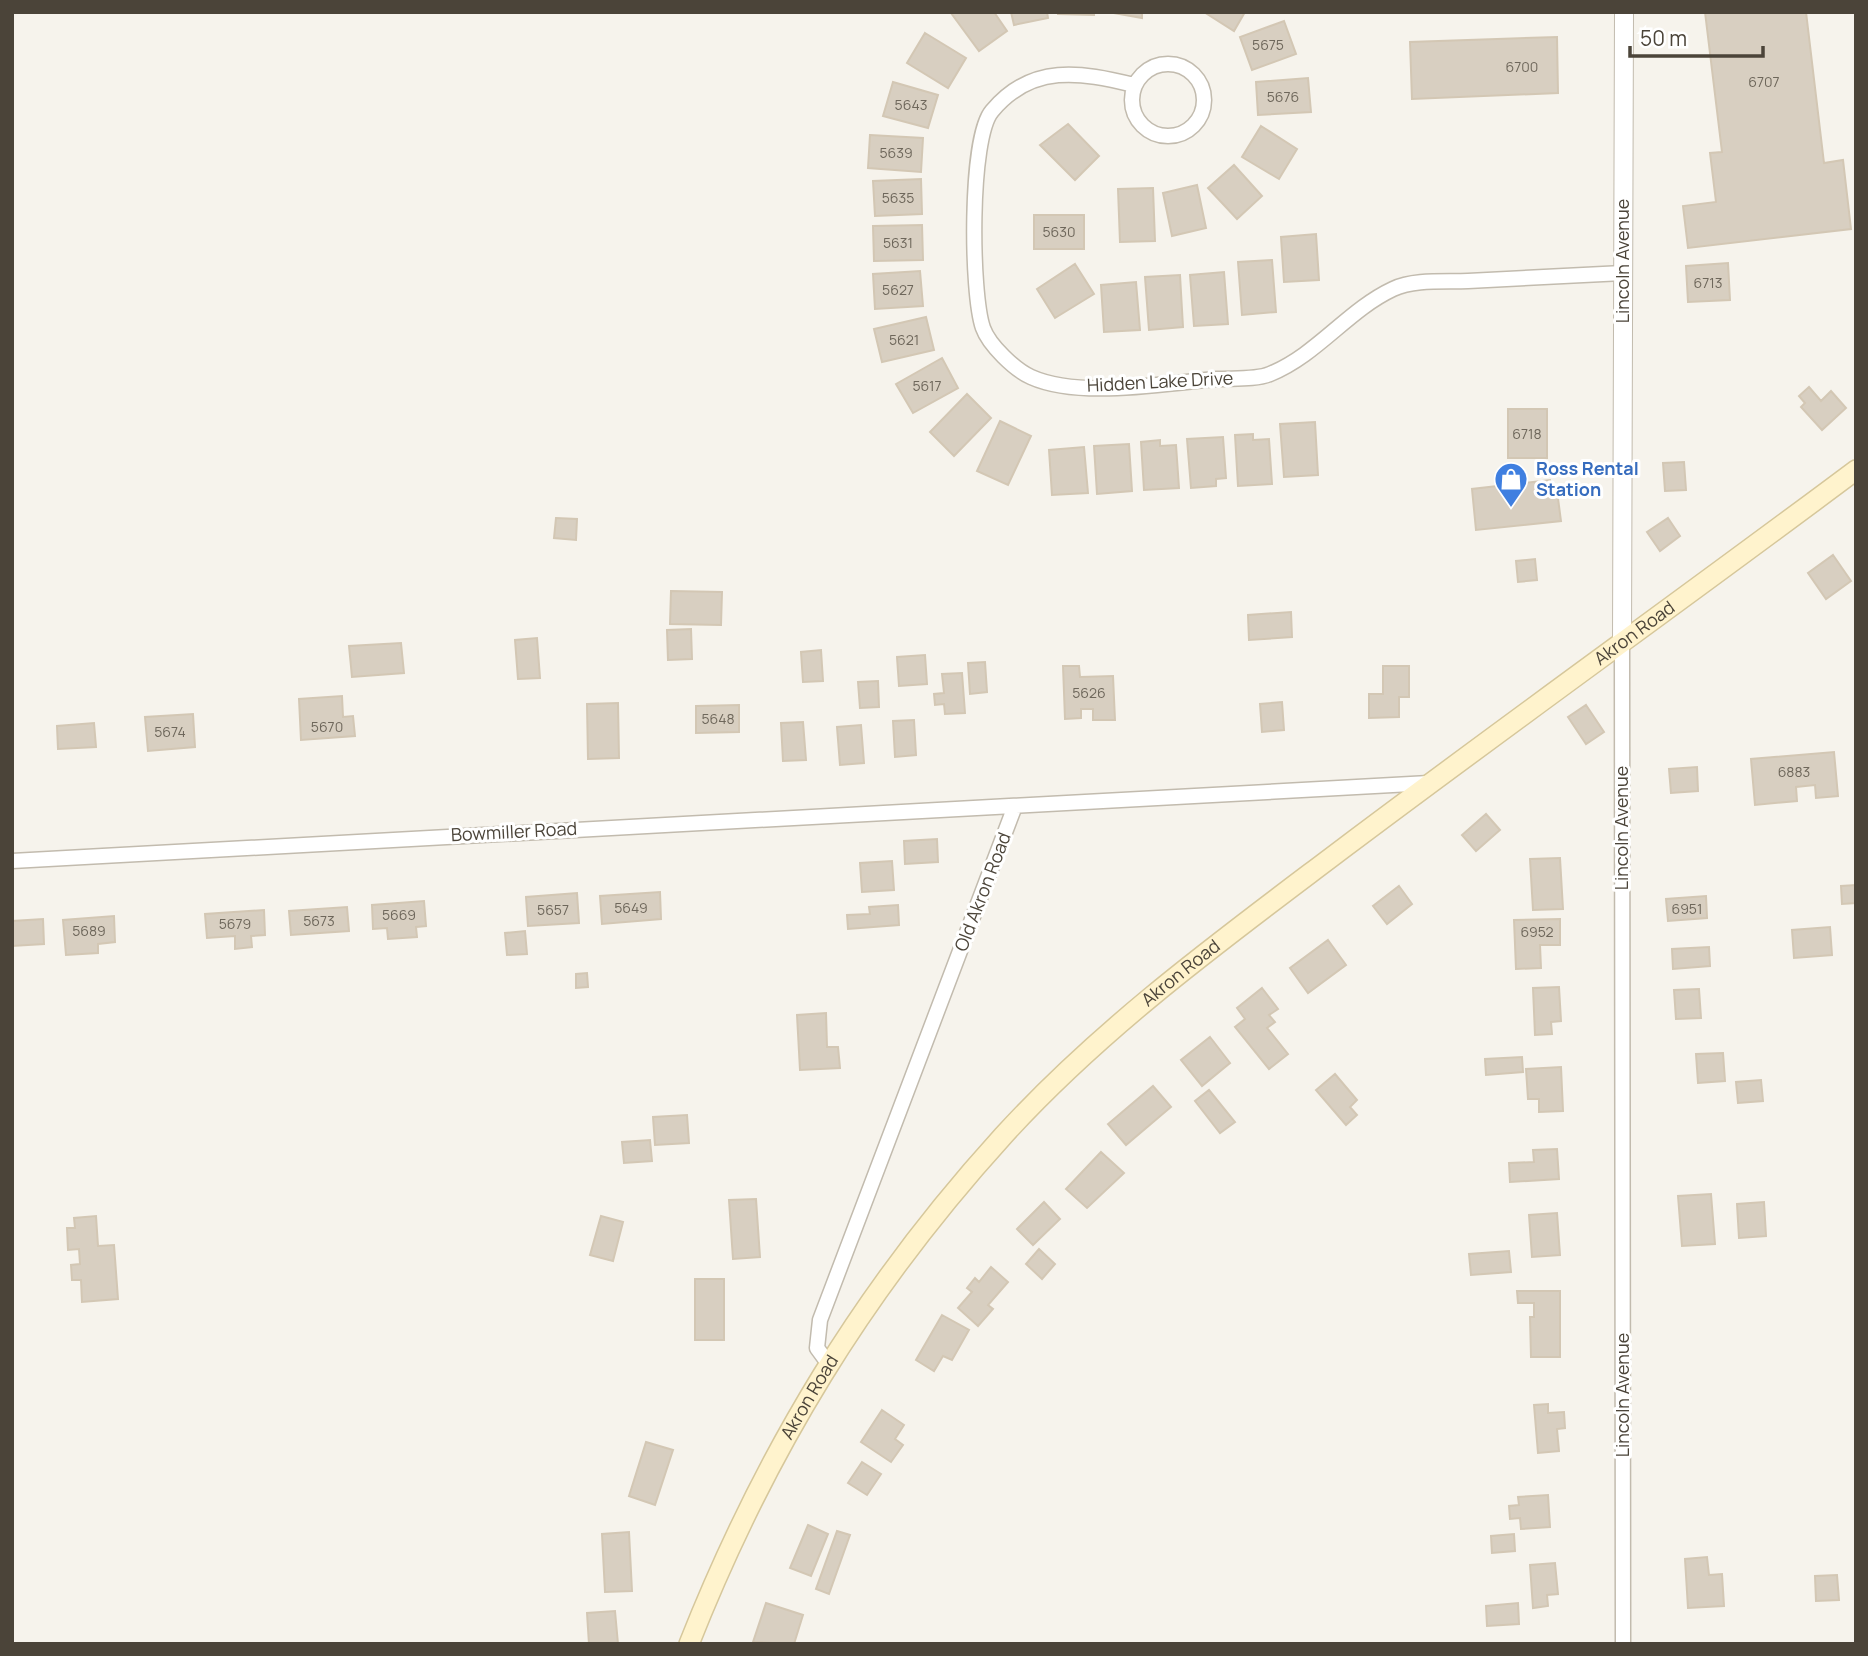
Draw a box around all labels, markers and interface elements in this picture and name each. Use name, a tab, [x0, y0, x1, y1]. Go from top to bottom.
scale bar	[1630, 14, 1763, 58]
text: 50 m	[1640, 24, 1687, 52]
house number: 5675	[1252, 35, 1284, 54]
house number: 6700	[1506, 57, 1538, 76]
house number: 6707	[1748, 72, 1780, 91]
house number: 5676	[1267, 87, 1299, 106]
house number: 5643	[895, 95, 927, 114]
house number: 5639	[879, 143, 913, 162]
house number: 5635	[882, 188, 914, 207]
street label: Lincoln Avenue	[1610, 199, 1634, 323]
house number: 5630	[1042, 222, 1076, 241]
house number: 5631	[883, 233, 913, 252]
house number: 6713	[1694, 273, 1722, 292]
house number: 5627	[882, 280, 914, 299]
house number: 5621	[889, 330, 919, 349]
street label: Hidden Lake Drive	[1086, 365, 1234, 397]
house number: 5617	[912, 376, 942, 395]
house number: 6718	[1512, 424, 1542, 443]
place label: Ross Rental Station	[1536, 456, 1639, 501]
shop icon: Ross Rental Station	[1492, 460, 1530, 509]
street label: Akron Road	[1589, 595, 1679, 670]
house number: 5626	[1072, 683, 1106, 702]
house number: 5648	[701, 709, 735, 728]
house number: 5670	[311, 717, 343, 736]
house number: 5674	[154, 722, 186, 741]
house number: 6883	[1778, 762, 1810, 781]
street label: Lincoln Avenue	[1609, 766, 1633, 890]
street label: Bowmiller Road	[450, 816, 578, 846]
street label: Old Akron Road	[948, 829, 1016, 955]
house number: 5649	[614, 898, 648, 917]
house number: 6951	[1672, 899, 1702, 918]
house number: 5657	[537, 900, 569, 919]
house number: 5669	[382, 905, 416, 924]
house number: 5673	[303, 911, 335, 930]
house number: 5679	[219, 914, 251, 933]
house number: 5689	[72, 921, 106, 940]
house number: 6952	[1521, 922, 1553, 941]
street label: Akron Road	[1136, 933, 1224, 1011]
street label: Lincoln Avenue	[1610, 1333, 1634, 1457]
street label: Akron Road	[774, 1350, 843, 1443]

